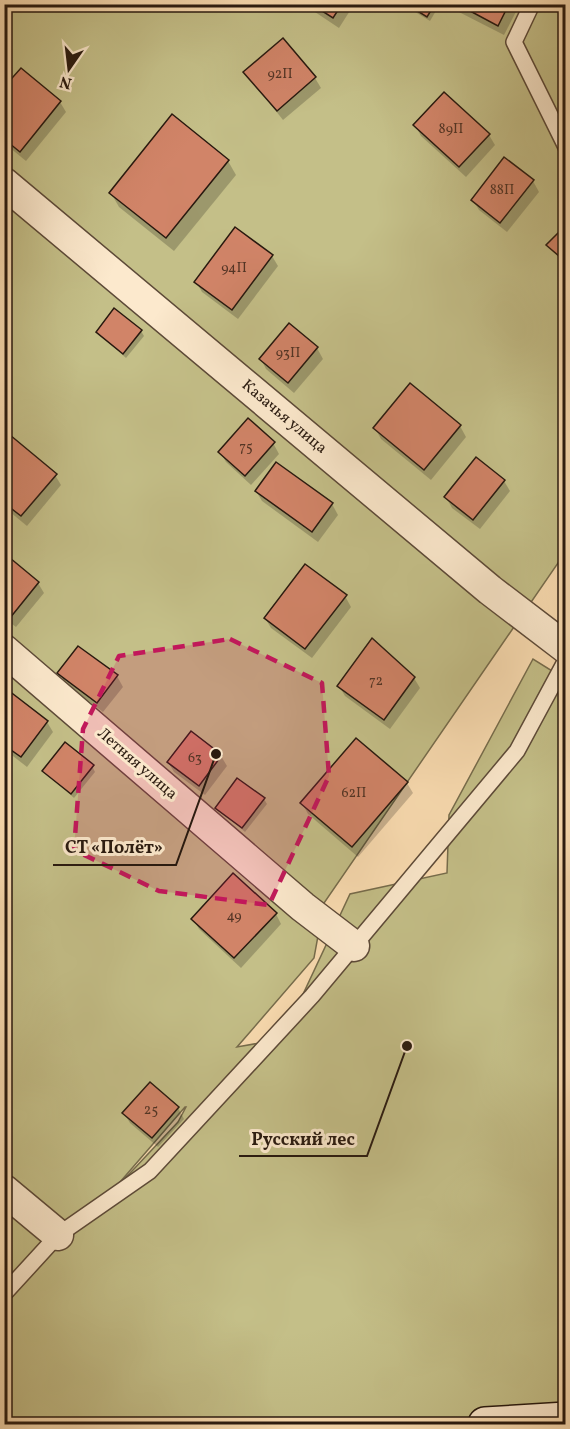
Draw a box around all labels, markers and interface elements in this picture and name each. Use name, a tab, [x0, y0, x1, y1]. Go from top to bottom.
north arrow	[39, 39, 99, 99]
house number: 92П	[267, 65, 293, 84]
text: N	[57, 69, 74, 94]
house number: 89П	[439, 120, 463, 139]
house number: 88П	[490, 181, 514, 200]
house number: 94П	[221, 259, 247, 278]
house number: 93П	[276, 344, 300, 363]
street label: Казачья улица	[237, 375, 331, 459]
house number: 75	[239, 438, 253, 457]
house number: 72	[369, 672, 383, 691]
street label: Летняя улица	[92, 723, 182, 805]
house number: 63	[188, 749, 202, 768]
house number: 62П	[342, 784, 367, 803]
callout: СТ «Полёт»	[53, 829, 176, 865]
text: СТ «Полёт»	[65, 836, 163, 861]
house number: 49	[226, 907, 242, 926]
house number: 25	[144, 1101, 158, 1120]
callout: Русский лес	[239, 1120, 367, 1156]
text: Русский лес	[251, 1128, 355, 1153]

